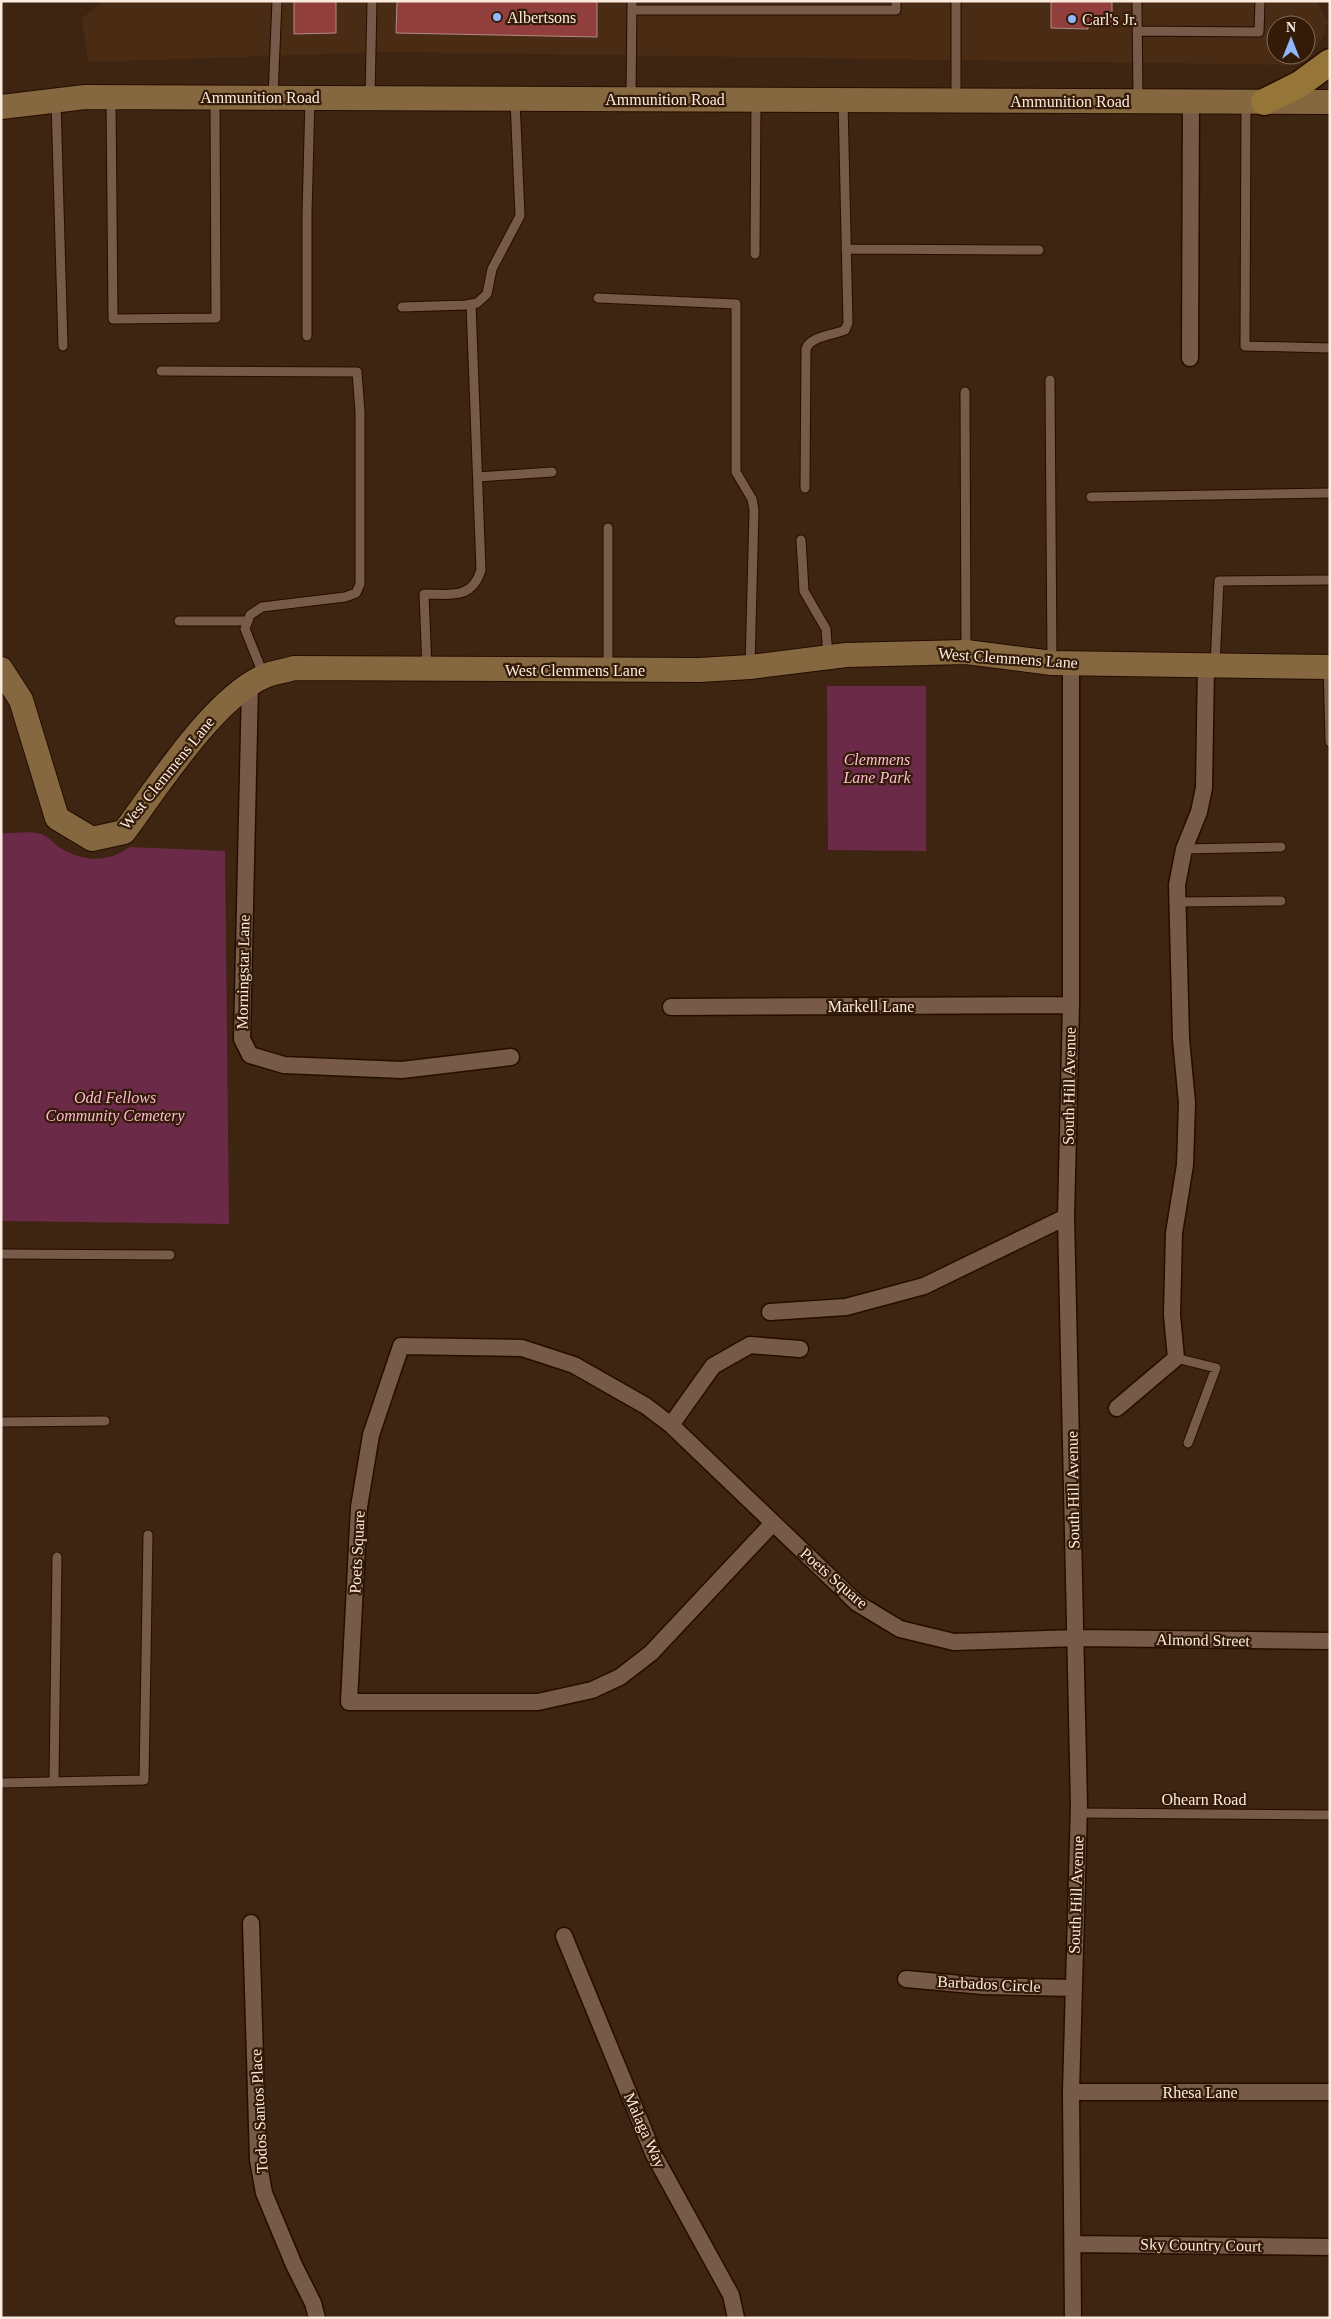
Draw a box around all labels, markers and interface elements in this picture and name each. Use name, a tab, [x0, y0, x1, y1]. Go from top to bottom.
place label: Albertsons	[507, 9, 576, 26]
marker: Albertsons	[491, 11, 503, 23]
place label: Carl's Jr.	[1082, 11, 1137, 28]
marker: Carl's Jr.	[1066, 13, 1078, 25]
north arrow	[1266, 15, 1316, 65]
text: N	[1286, 20, 1296, 35]
street label: Ammunition Road	[200, 89, 320, 106]
street label: Ammunition Road	[605, 91, 725, 108]
street label: Ammunition Road	[1010, 93, 1130, 110]
street label: West Clemmens Lane	[938, 645, 1078, 671]
street label: West Clemmens Lane	[505, 662, 645, 679]
street label: West Clemmens Lane	[116, 713, 218, 833]
park label: Clemmens Lane Park	[842, 751, 911, 786]
street label: Morningstar Lane	[233, 914, 254, 1030]
street label: Markell Lane	[828, 998, 914, 1015]
street label: South Hill Avenue	[1059, 1027, 1079, 1145]
park label: Odd Fellows Community Cemetery	[45, 1089, 185, 1125]
street label: South Hill Avenue	[1063, 1431, 1083, 1549]
street label: Poets Square	[346, 1510, 369, 1594]
street label: Poets Square	[796, 1544, 871, 1612]
street label: Almond Street	[1156, 1631, 1251, 1649]
street label: Ohearn Road	[1162, 1791, 1246, 1808]
street label: South Hill Avenue	[1065, 1836, 1087, 1954]
street label: Barbados Circle	[937, 1973, 1041, 1995]
street label: Todos Santos Place	[247, 2049, 271, 2173]
street label: Rhesa Lane	[1162, 2084, 1238, 2101]
street label: Malaga Way	[620, 2090, 669, 2171]
street label: Sky Country Court	[1140, 2235, 1263, 2256]

